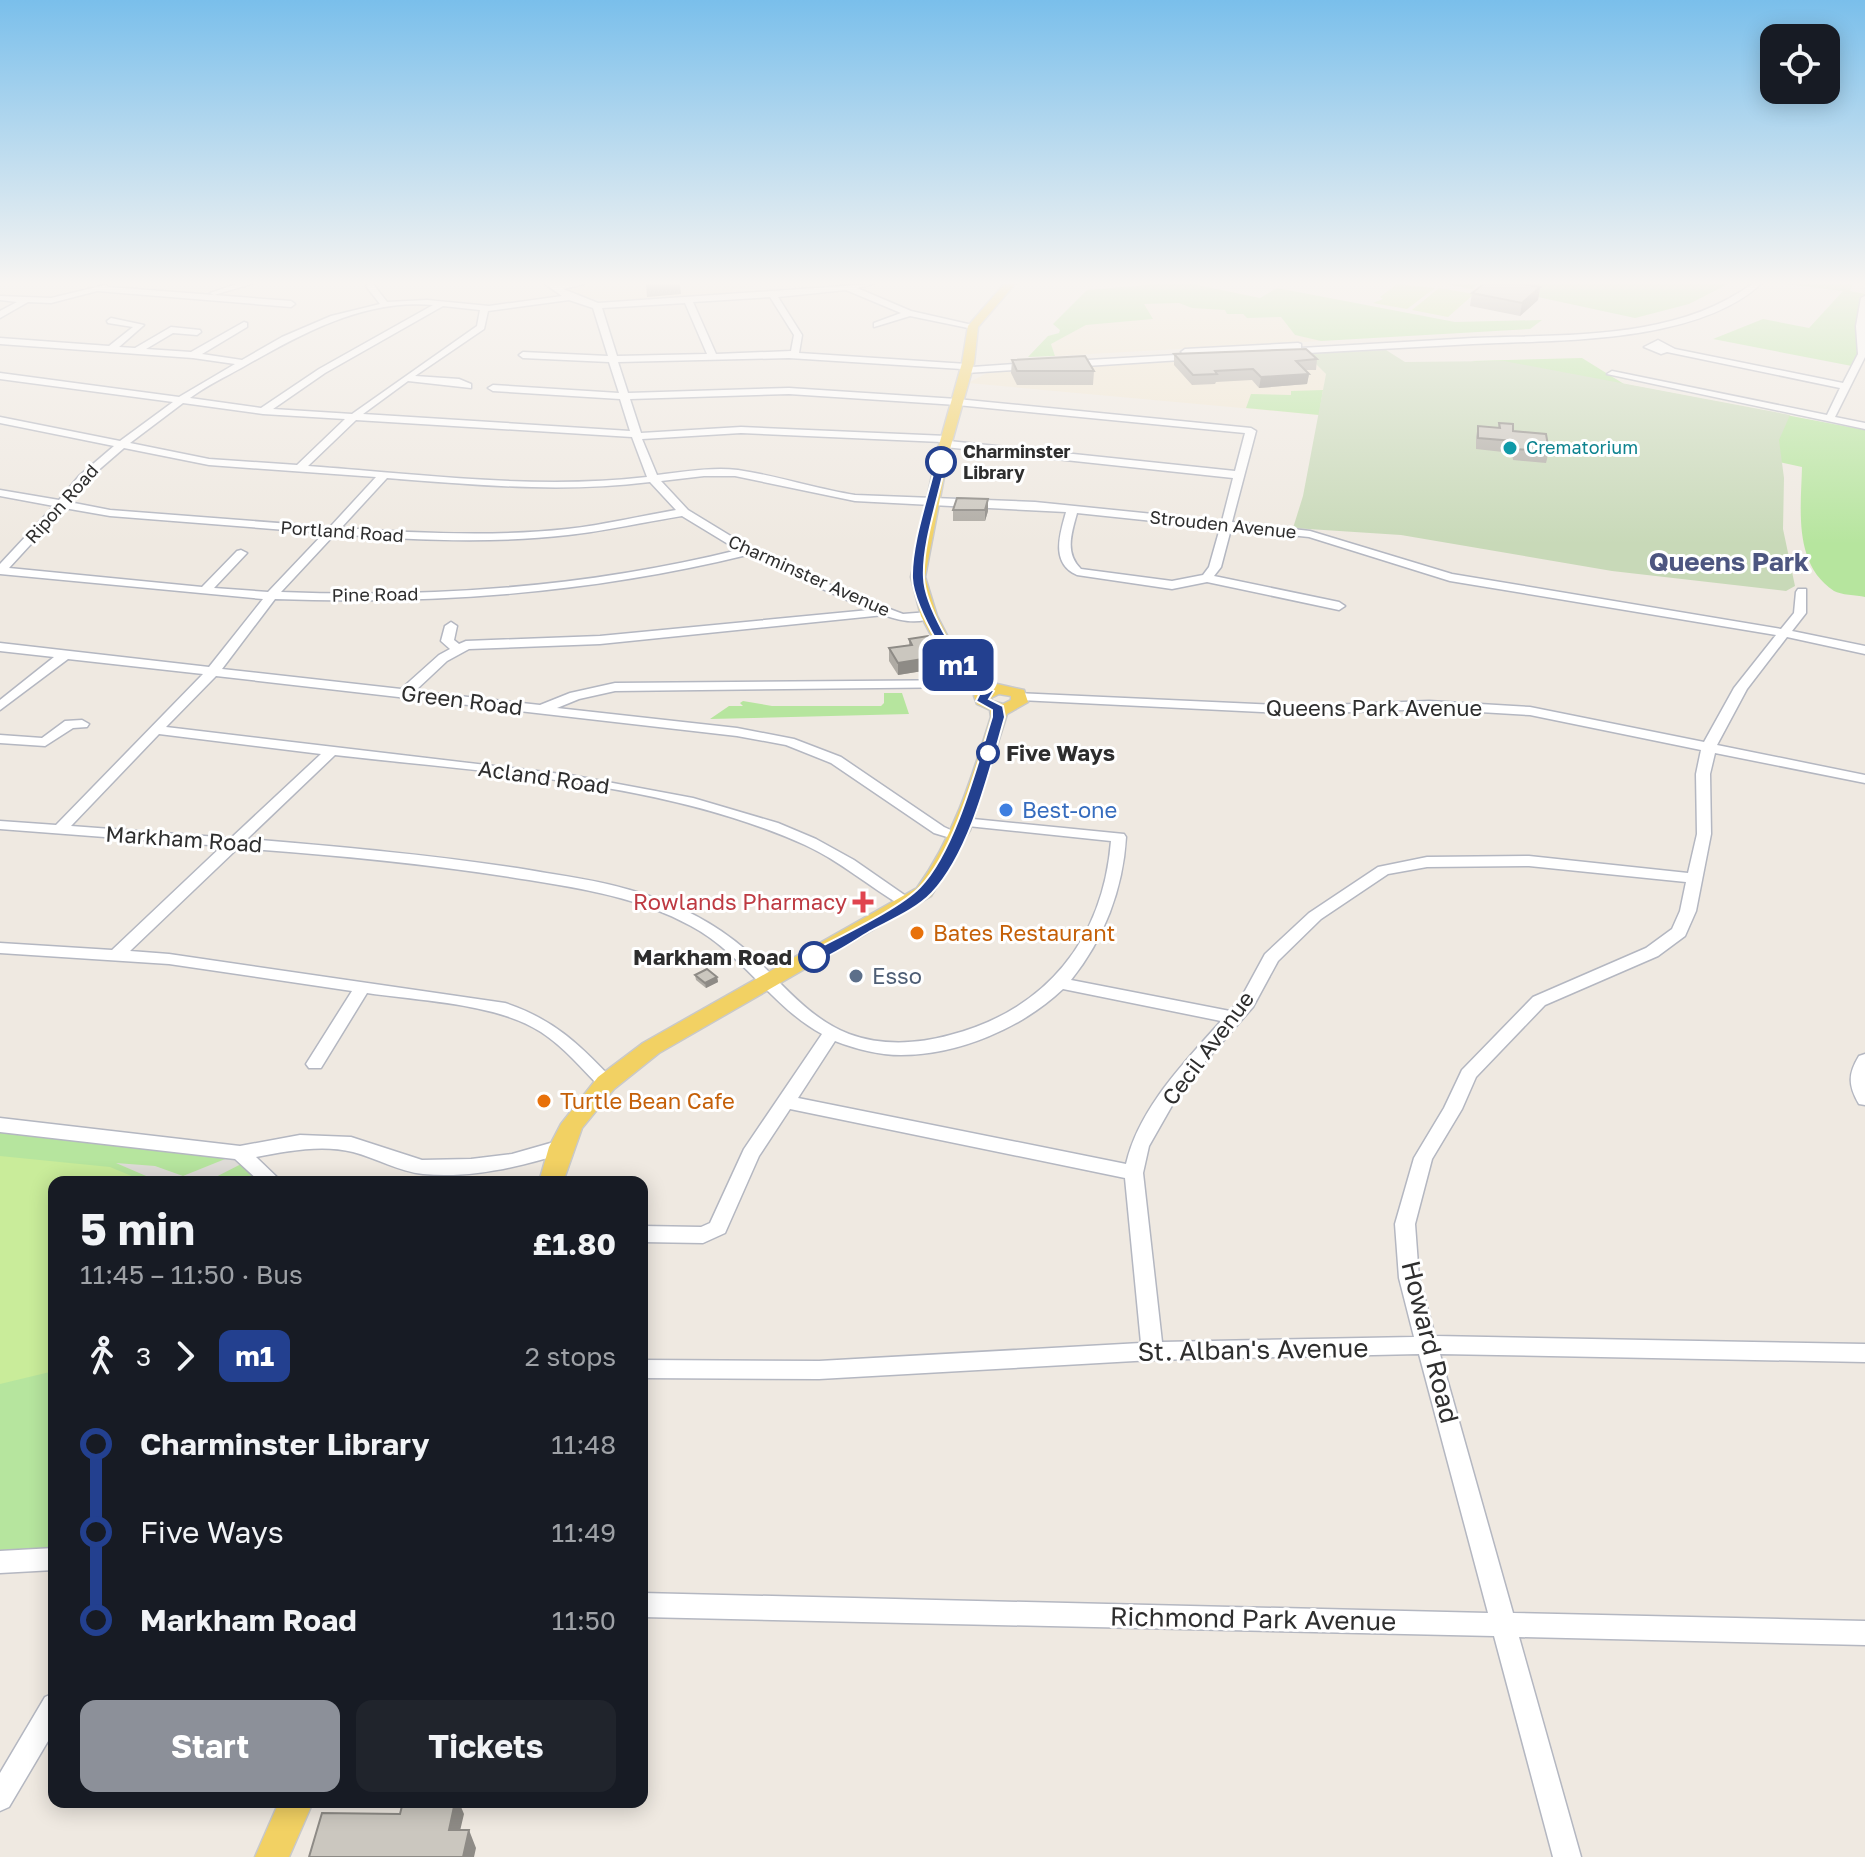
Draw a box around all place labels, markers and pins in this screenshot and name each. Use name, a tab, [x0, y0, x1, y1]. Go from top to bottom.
place label: Crematorium	[1526, 436, 1638, 458]
marker: Crematorium	[1501, 439, 1519, 457]
place label: Charminster Library	[963, 440, 1071, 483]
marker: Charminster Library	[926, 447, 956, 477]
place label: Five Ways	[1006, 739, 1115, 766]
marker: Five Ways	[977, 742, 999, 764]
place label: Best-one	[1022, 796, 1117, 823]
marker: Best-one	[997, 801, 1015, 819]
place label: Rowlands Pharmacy	[633, 888, 847, 915]
marker: Rowlands Pharmacy	[854, 893, 872, 911]
place label: Bates Restaurant	[933, 919, 1115, 946]
marker: Bates Restaurant	[908, 924, 926, 942]
marker: Markham Road	[799, 942, 829, 972]
place label: Markham Road	[633, 943, 792, 970]
place label: Esso	[872, 962, 922, 989]
marker: Esso	[847, 967, 865, 985]
place label: Turtle Bean Cafe	[560, 1087, 735, 1114]
marker: Turtle Bean Cafe	[535, 1092, 553, 1110]

